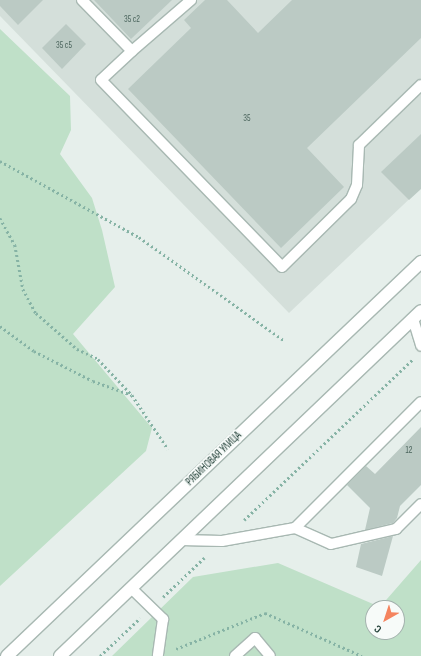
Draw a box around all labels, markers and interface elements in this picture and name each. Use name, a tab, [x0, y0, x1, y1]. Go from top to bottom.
house number: 35 с2	[124, 15, 140, 25]
house number: 35 с5	[56, 41, 72, 51]
house number: 35	[243, 114, 251, 124]
street label: РЯБИНОВАЯ УЛИЦА	[183, 429, 245, 489]
house number: 12	[406, 446, 412, 456]
north arrow	[365, 600, 405, 640]
text: С	[371, 622, 384, 636]

